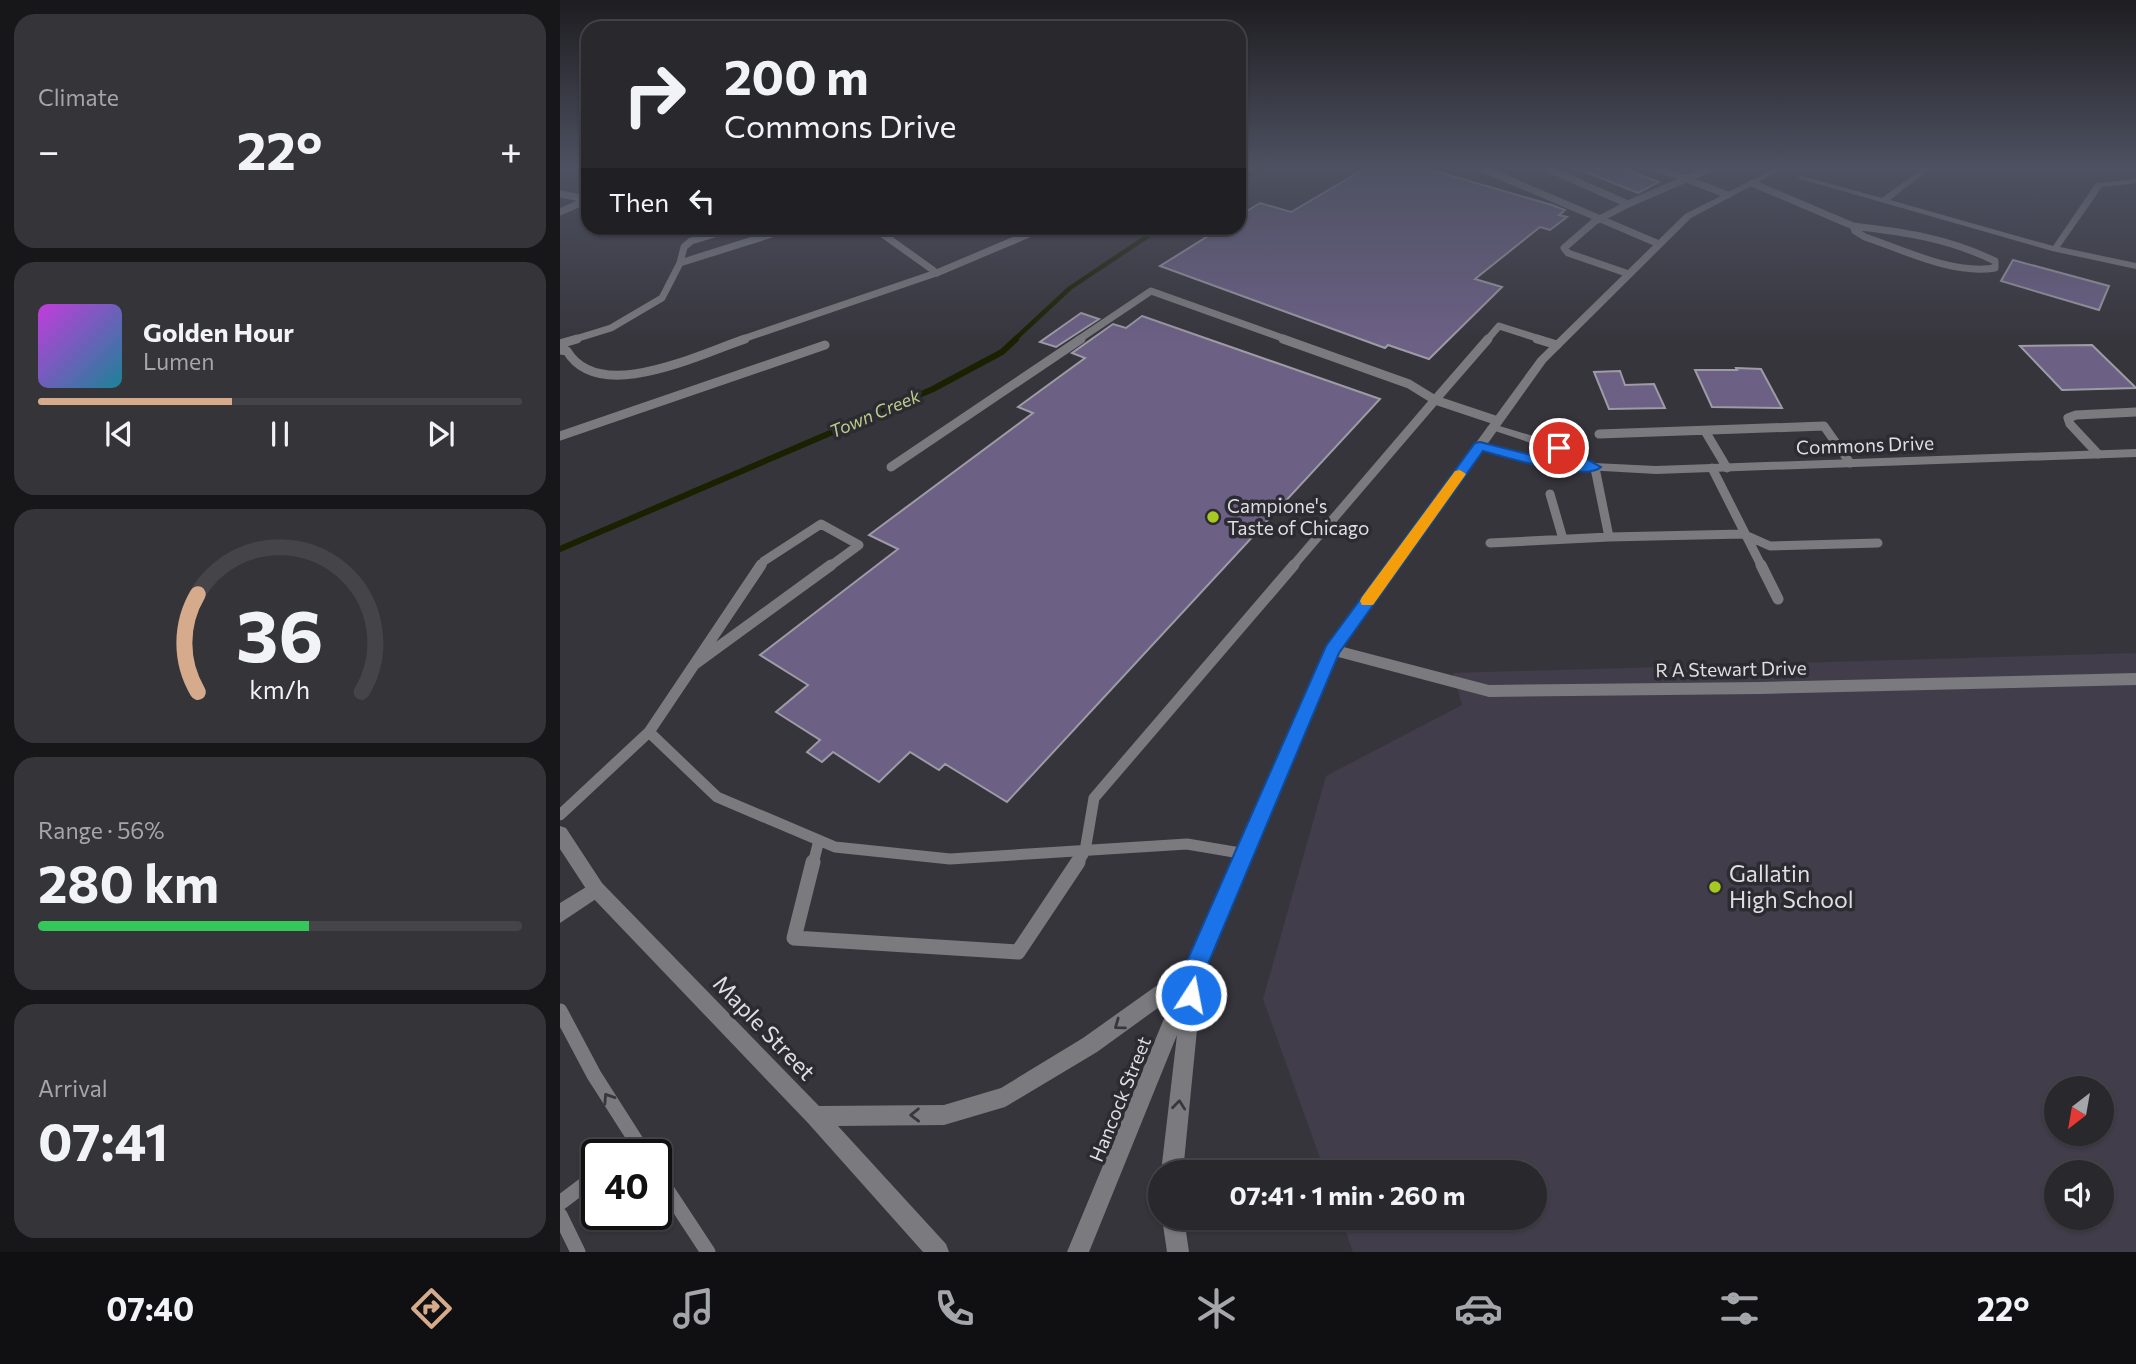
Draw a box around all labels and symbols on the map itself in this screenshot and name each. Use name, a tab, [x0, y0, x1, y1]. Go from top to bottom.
water label: Town Creek	[826, 384, 924, 442]
pin	[1529, 418, 1589, 478]
street label: Commons Drive	[1796, 431, 1934, 458]
place label: Campione's Taste of Chicago	[1227, 494, 1369, 539]
marker: Campione's Taste of Chicago	[1205, 509, 1221, 525]
street label: R A Stewart Drive	[1655, 656, 1807, 681]
place label: Gallatin High School	[1729, 859, 1854, 913]
marker: Gallatin High School	[1707, 879, 1723, 895]
position arrow	[1154, 958, 1228, 1032]
street label: Maple Street	[708, 969, 822, 1086]
one-way arrow	[1114, 1016, 1127, 1029]
street label: Hancock Street	[1084, 1033, 1155, 1165]
north arrow	[2044, 1076, 2114, 1146]
one-way arrow	[604, 1092, 617, 1105]
one-way arrow	[1171, 1099, 1186, 1110]
one-way arrow	[909, 1107, 920, 1123]
speed limit sign: 40	[581, 1139, 672, 1230]

